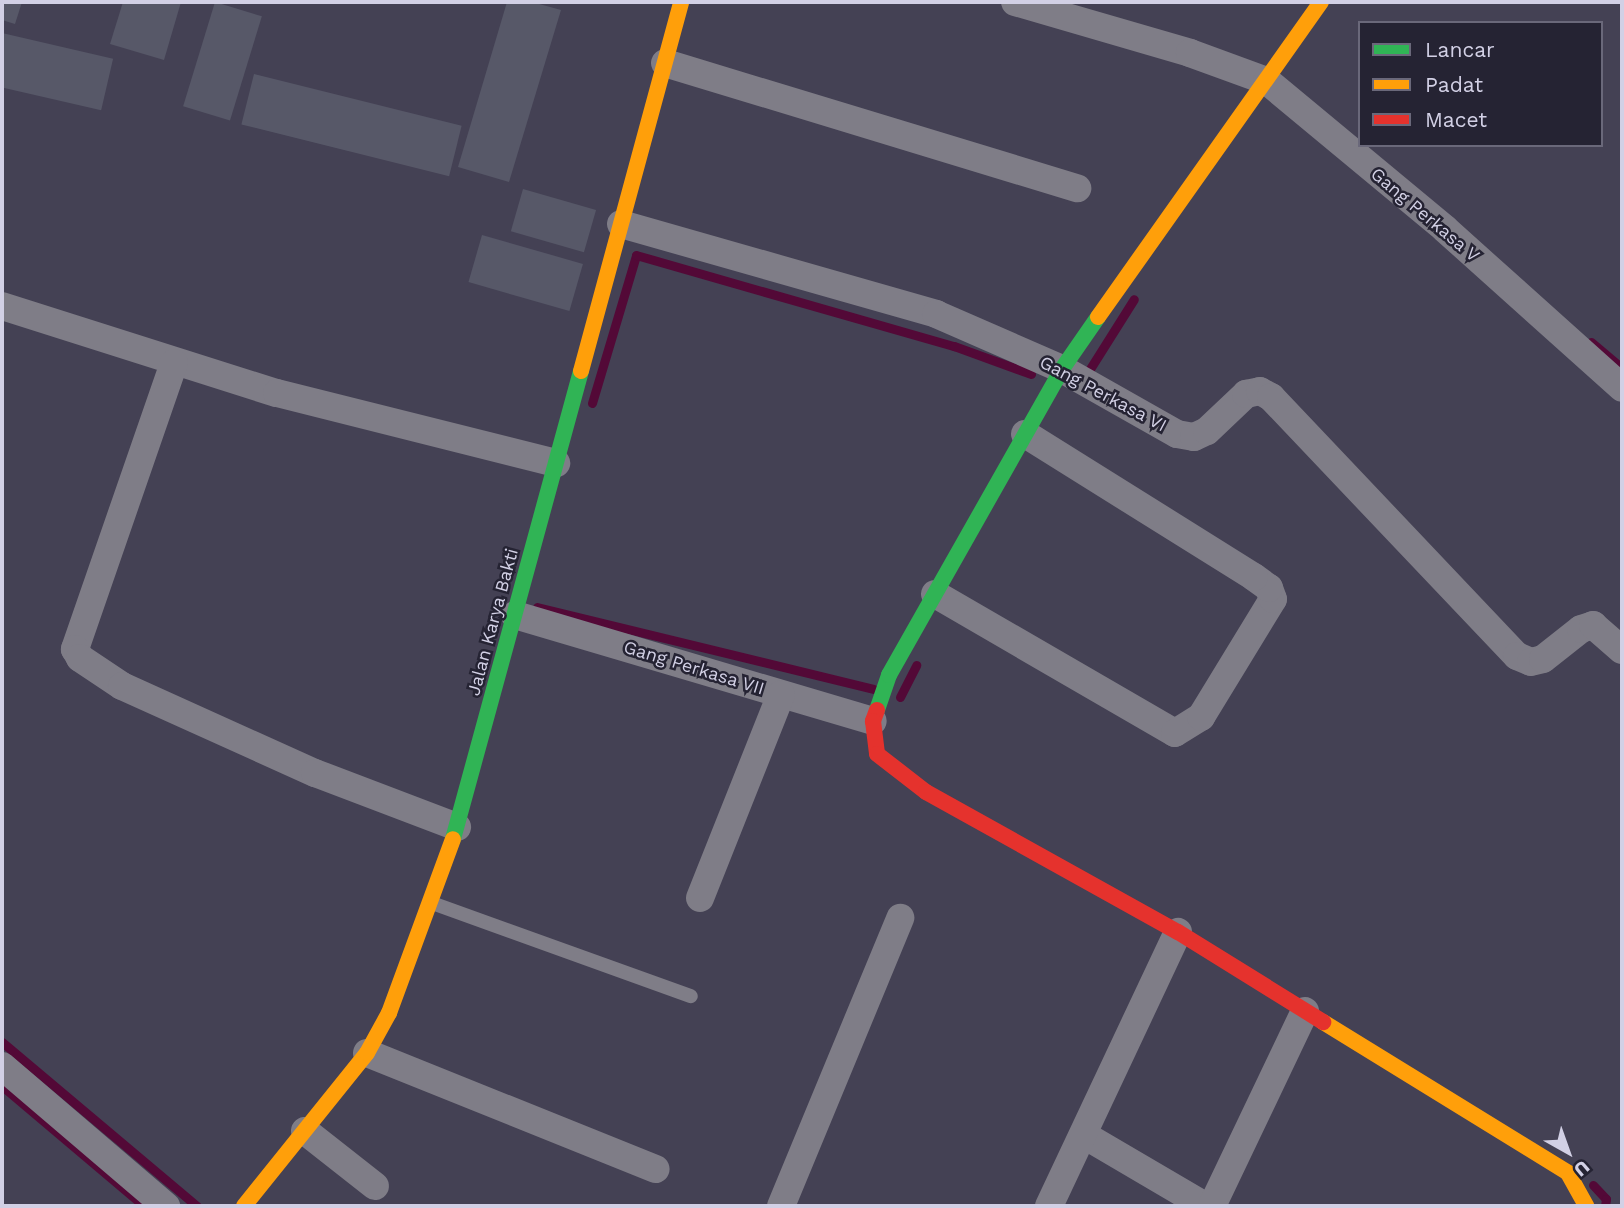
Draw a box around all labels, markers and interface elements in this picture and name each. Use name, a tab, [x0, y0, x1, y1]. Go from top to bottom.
legend	[1358, 21, 1603, 147]
text: Lancar	[1425, 37, 1495, 62]
text: Padat	[1425, 72, 1483, 97]
text: Macet	[1425, 107, 1487, 132]
street label: Gang Perkasa V	[1366, 163, 1484, 267]
street label: Gang Perkasa VI	[1035, 351, 1171, 437]
street label: Jalan Karya Bakti	[463, 546, 523, 698]
street label: Gang Perkasa VII	[621, 636, 767, 700]
north arrow	[1533, 1117, 1603, 1187]
text: U	[1569, 1155, 1594, 1182]

